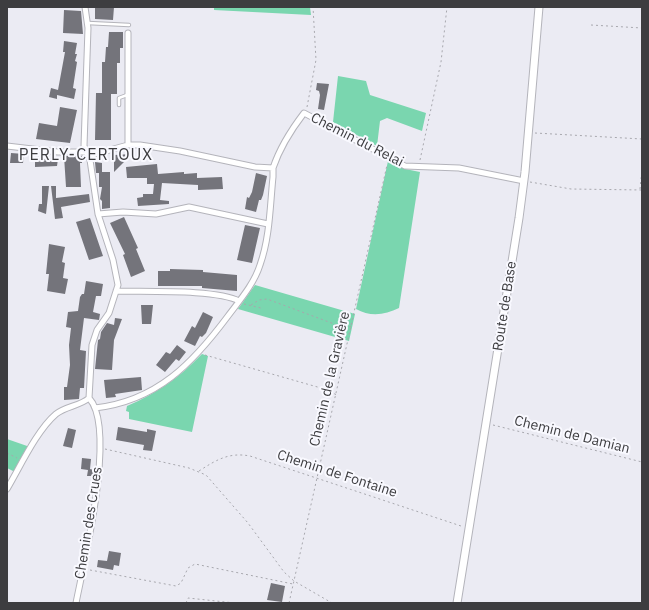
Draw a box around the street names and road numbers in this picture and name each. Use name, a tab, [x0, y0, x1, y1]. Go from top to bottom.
street label: Chemin du Relai	[308, 109, 406, 171]
street label: Route de Base	[490, 260, 520, 352]
street label: Chemin de la Gravière	[306, 310, 354, 448]
street label: Chemin de Damian	[513, 413, 631, 457]
street label: Chemin de Fontaine	[275, 447, 399, 501]
street label: Chemin des Crues	[72, 466, 106, 580]

